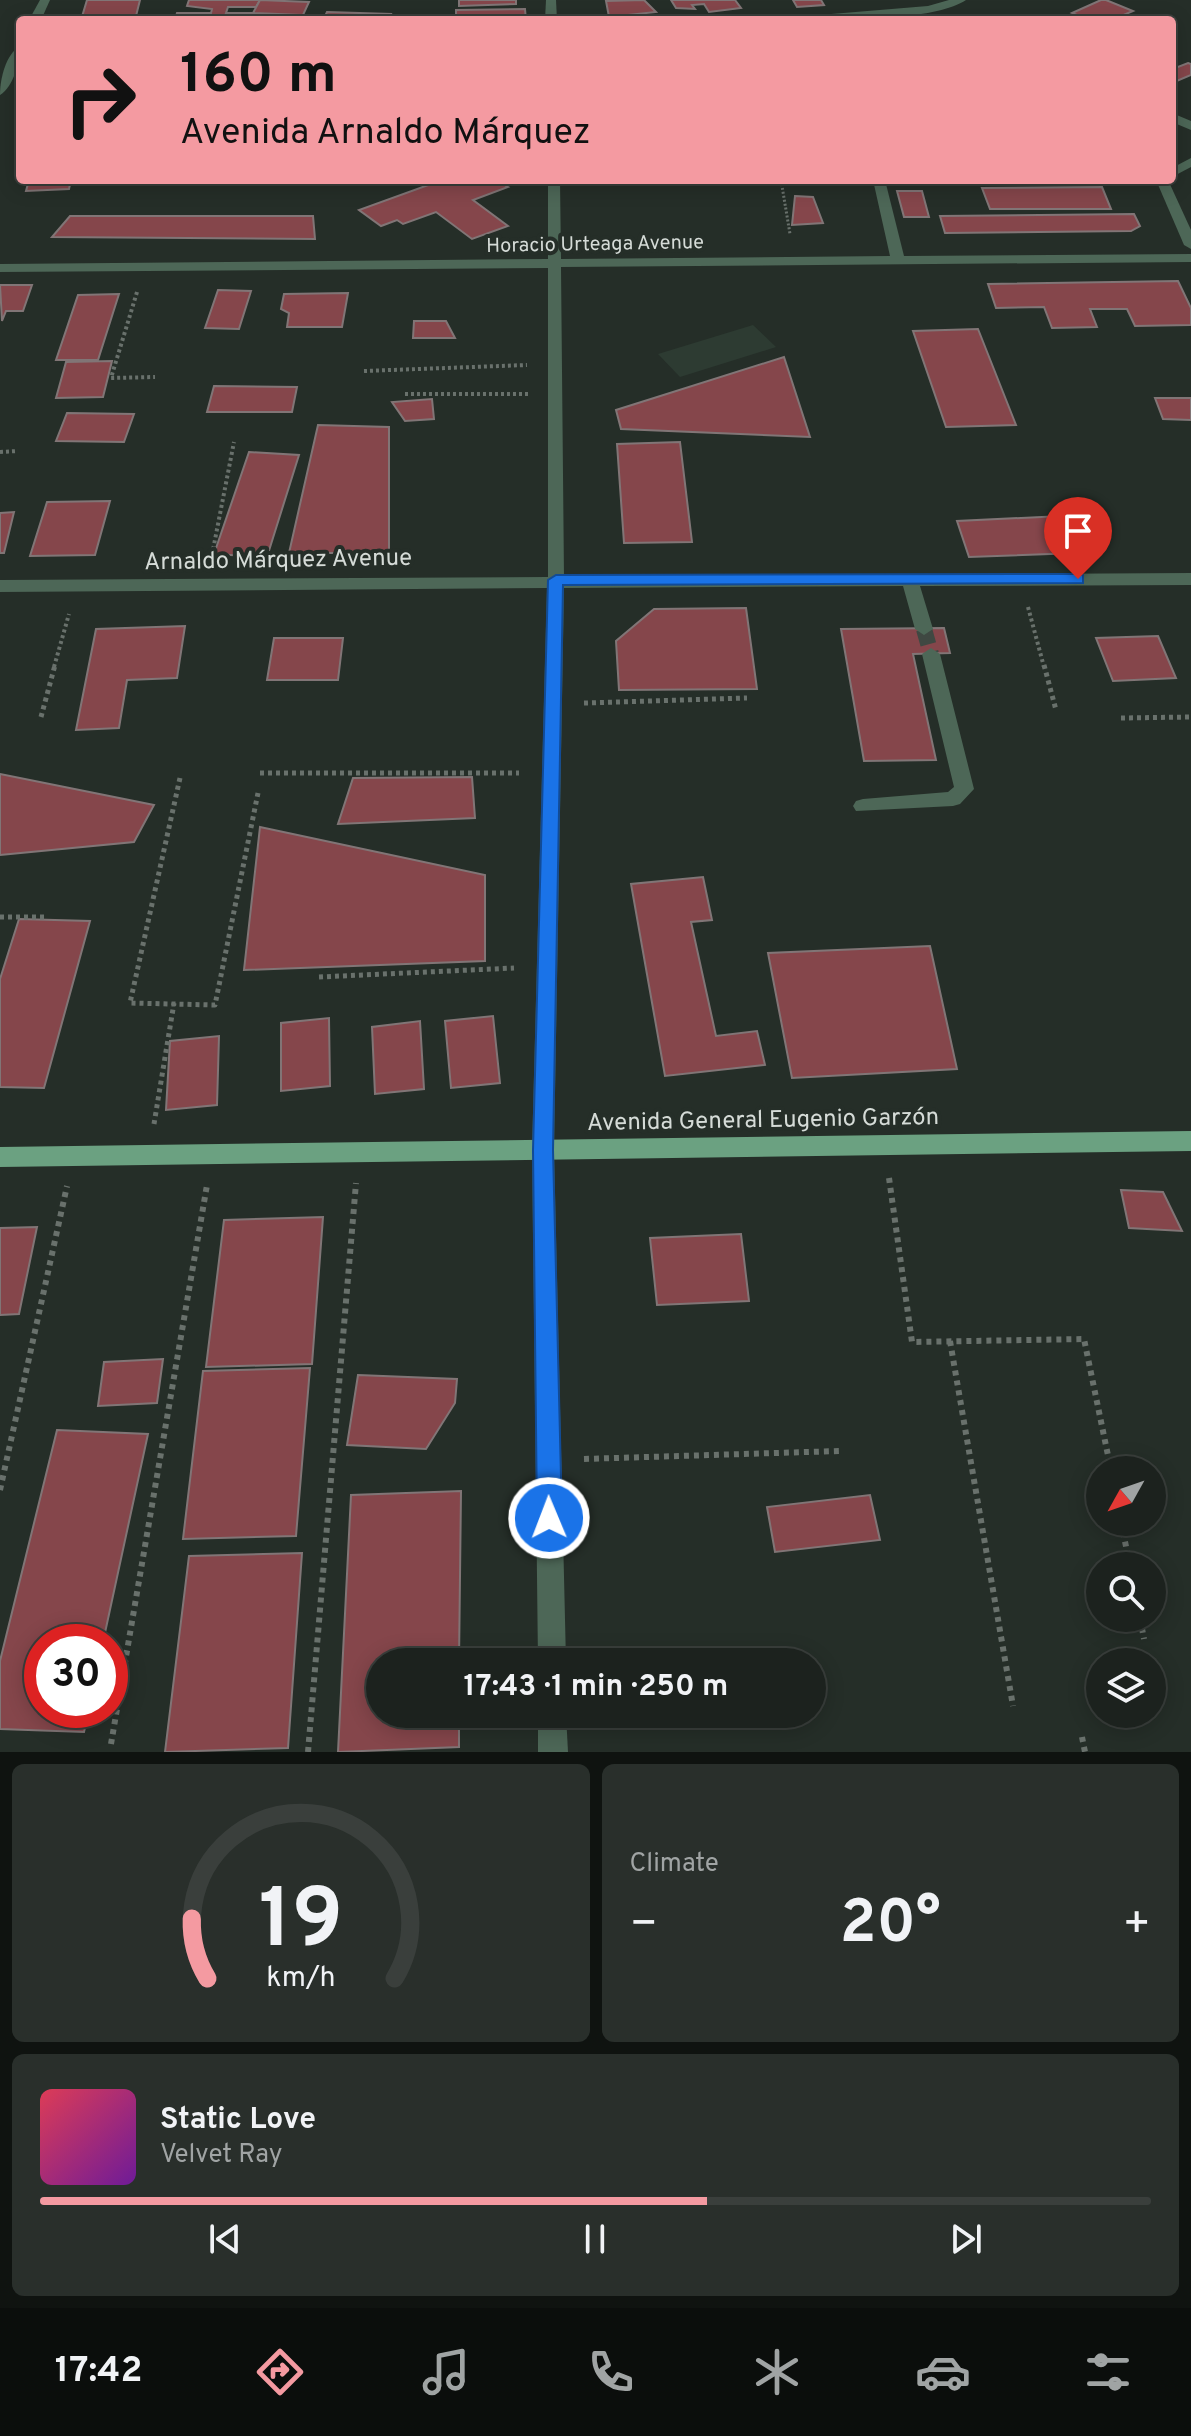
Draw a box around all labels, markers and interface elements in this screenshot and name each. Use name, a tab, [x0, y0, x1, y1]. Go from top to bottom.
text: 160 m	[180, 42, 337, 112]
icon: right	[48, 48, 152, 152]
text: Avenida Arnaldo Márquez	[180, 111, 591, 157]
street label: Horacio Urteaga Avenue	[486, 230, 704, 260]
pin	[1044, 497, 1112, 579]
icon: arrive	[1056, 509, 1100, 553]
street label: Arnaldo Márquez Avenue	[144, 544, 412, 578]
street label: Avenida General Eugenio Garzón	[587, 1103, 939, 1139]
north arrow	[1086, 1456, 1166, 1536]
map controls	[1086, 1456, 1166, 1728]
position arrow	[507, 1476, 591, 1560]
button: search	[1086, 1552, 1166, 1632]
speed limit sign: 30	[24, 1624, 128, 1728]
button: layers	[1086, 1648, 1166, 1728]
text: 17:43 · 1 min · 250 m	[464, 1669, 728, 1706]
text: Climate	[630, 1848, 719, 1881]
text: 19	[259, 1872, 343, 1977]
text: 20°	[840, 1888, 941, 1964]
text: −	[630, 1898, 658, 1954]
text: +	[1123, 1898, 1151, 1954]
text: km/h	[266, 1961, 335, 1997]
text: Static Love	[160, 2102, 316, 2139]
text: Velvet Ray	[160, 2139, 283, 2172]
icon: previous	[203, 2217, 247, 2261]
icon: pause	[573, 2217, 617, 2261]
icon: next	[944, 2217, 988, 2261]
icon: directions	[252, 2344, 308, 2400]
icon: music	[418, 2344, 474, 2400]
icon: phone	[583, 2344, 639, 2400]
icon: climate	[749, 2344, 805, 2400]
icon: car	[915, 2344, 971, 2400]
icon: filters	[1080, 2344, 1136, 2400]
text: 17:42	[55, 2349, 142, 2395]

